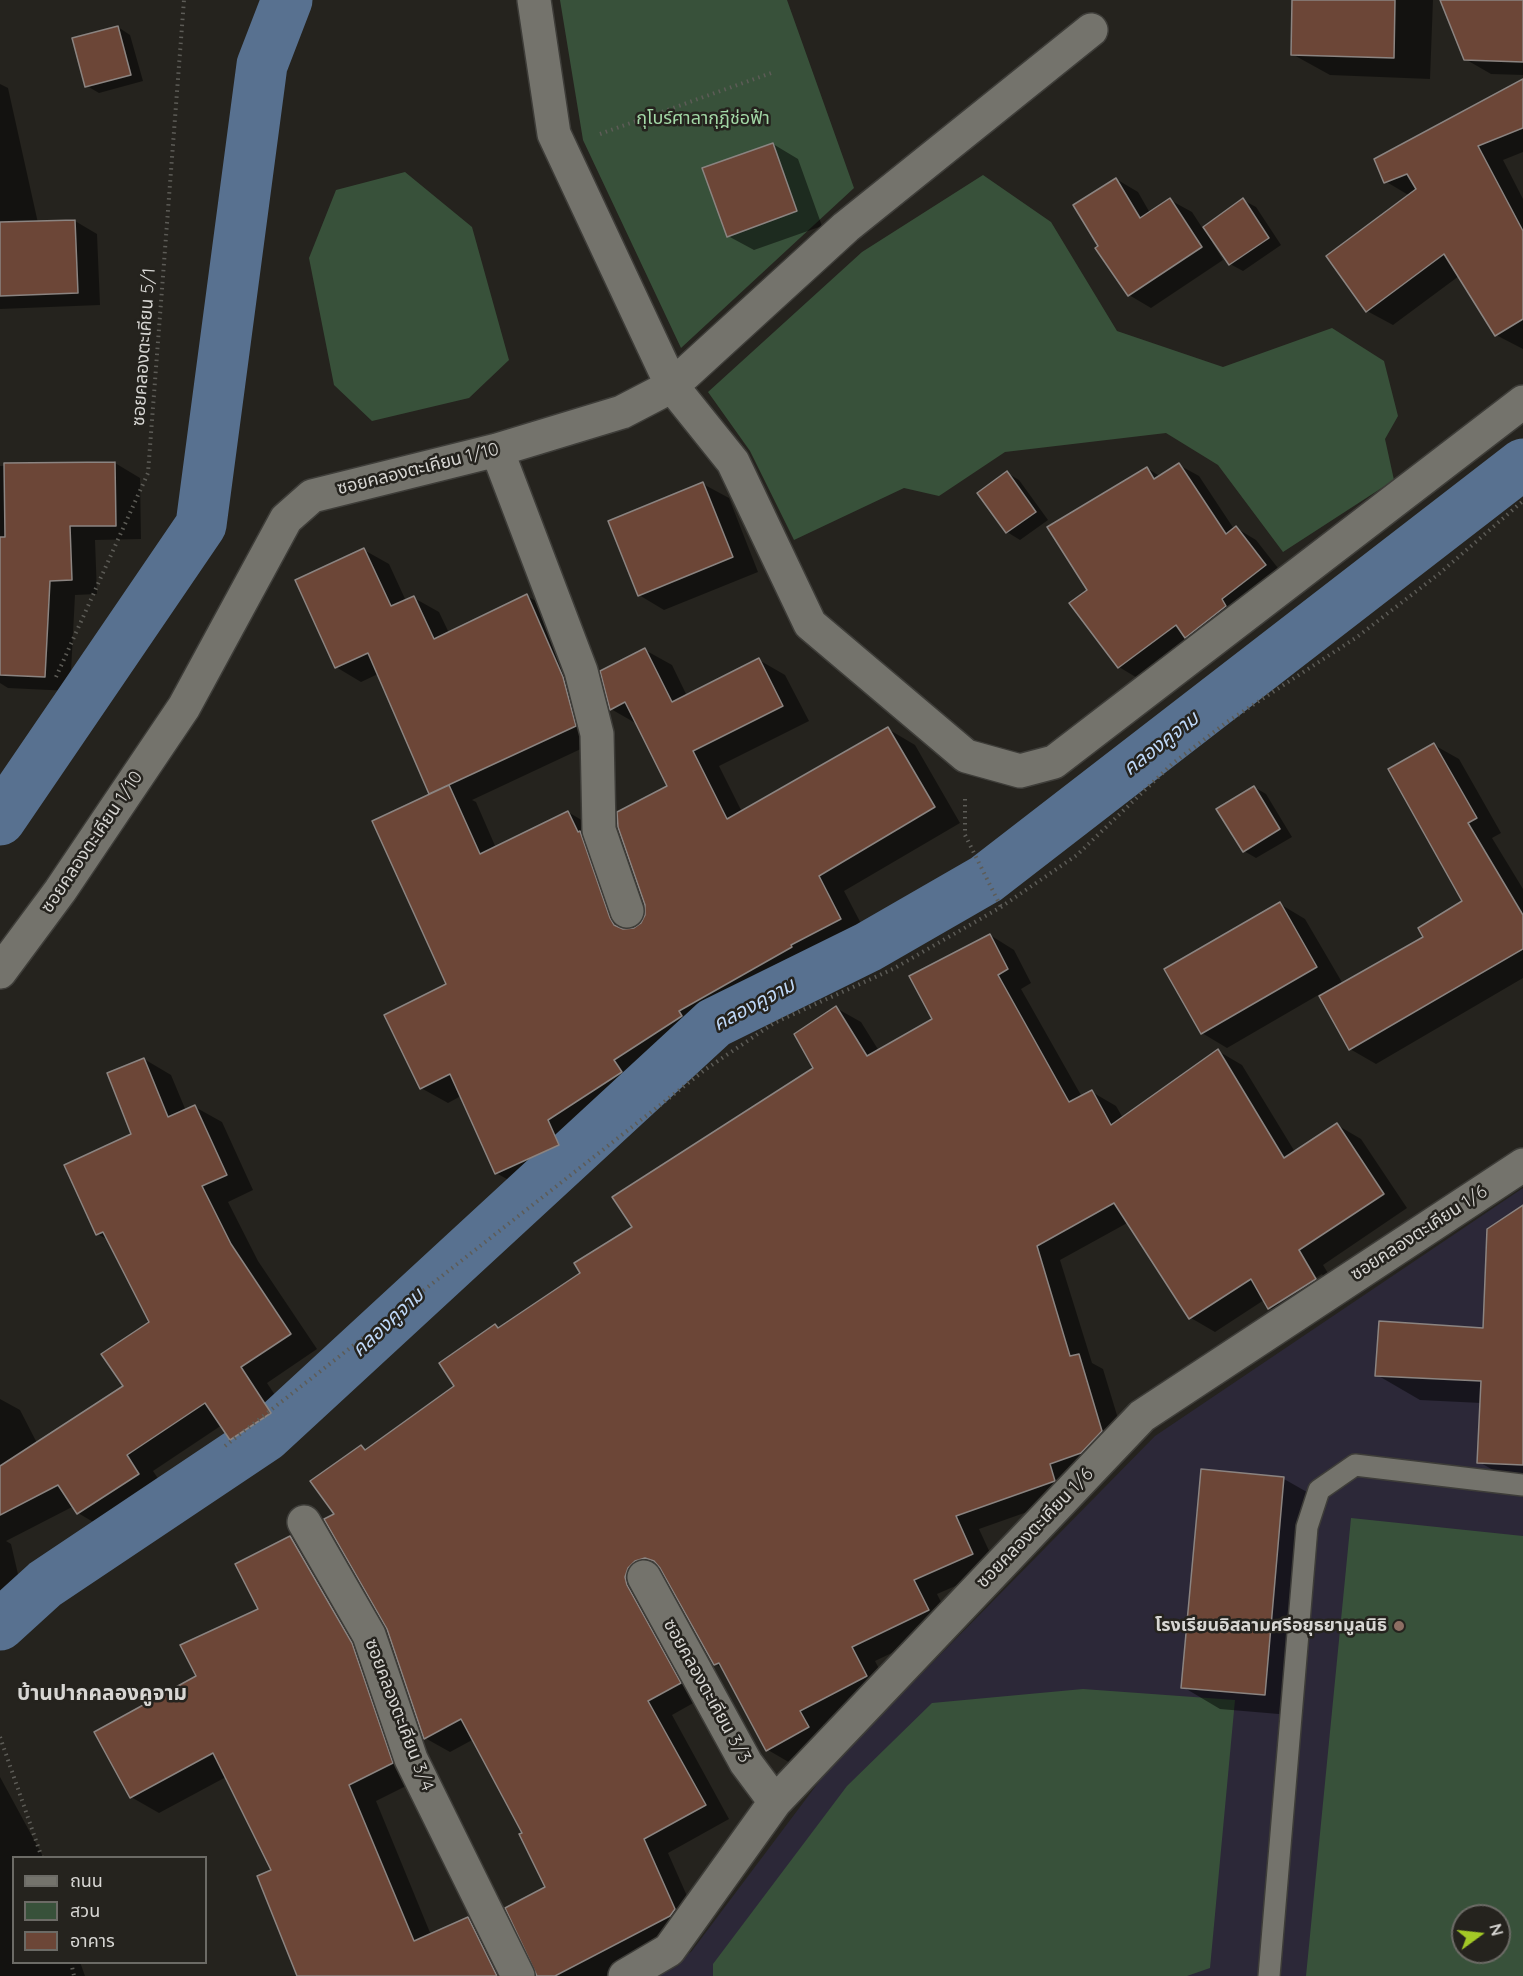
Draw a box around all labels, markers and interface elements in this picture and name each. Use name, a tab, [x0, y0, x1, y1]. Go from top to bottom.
park label: กุโบร์ศาลากุฎีช่อฟ้า	[636, 108, 770, 130]
street label: ซอยคลองตะเคียน 5/1	[128, 267, 160, 427]
street label: ซอยคลองตะเคียน 1/10	[335, 438, 501, 500]
water label: คลองคูจาม	[1118, 707, 1204, 781]
street label: ซอยคลองตะเคียน 1/10	[37, 767, 147, 917]
water label: คลองคูจาม	[709, 973, 799, 1037]
street label: ซอยคลองตะเคียน 1/6	[1347, 1181, 1491, 1285]
water label: คลองคูจาม	[347, 1284, 429, 1362]
street label: ซอยคลองตะเคียน 1/6	[972, 1464, 1098, 1592]
street label: ซอยคลองตะเคียน 3/3	[659, 1615, 755, 1767]
place label: โรงเรียนอิสลามศรีอยุธยามูลนิธิ	[1155, 1615, 1387, 1637]
marker: โรงเรียนอิสลามศรีอยุธยามูลนิธิ	[1392, 1619, 1406, 1633]
street label: ซอยคลองตะเคียน 3/4	[360, 1636, 438, 1794]
district label: บ้านปากคลองคูจาม	[17, 1681, 187, 1707]
legend	[12, 1856, 207, 1964]
text: ถนน	[70, 1869, 103, 1892]
text: สวน	[70, 1899, 100, 1922]
north arrow	[1451, 1904, 1511, 1964]
text: N	[1485, 1922, 1508, 1938]
text: อาคาร	[70, 1929, 115, 1952]

